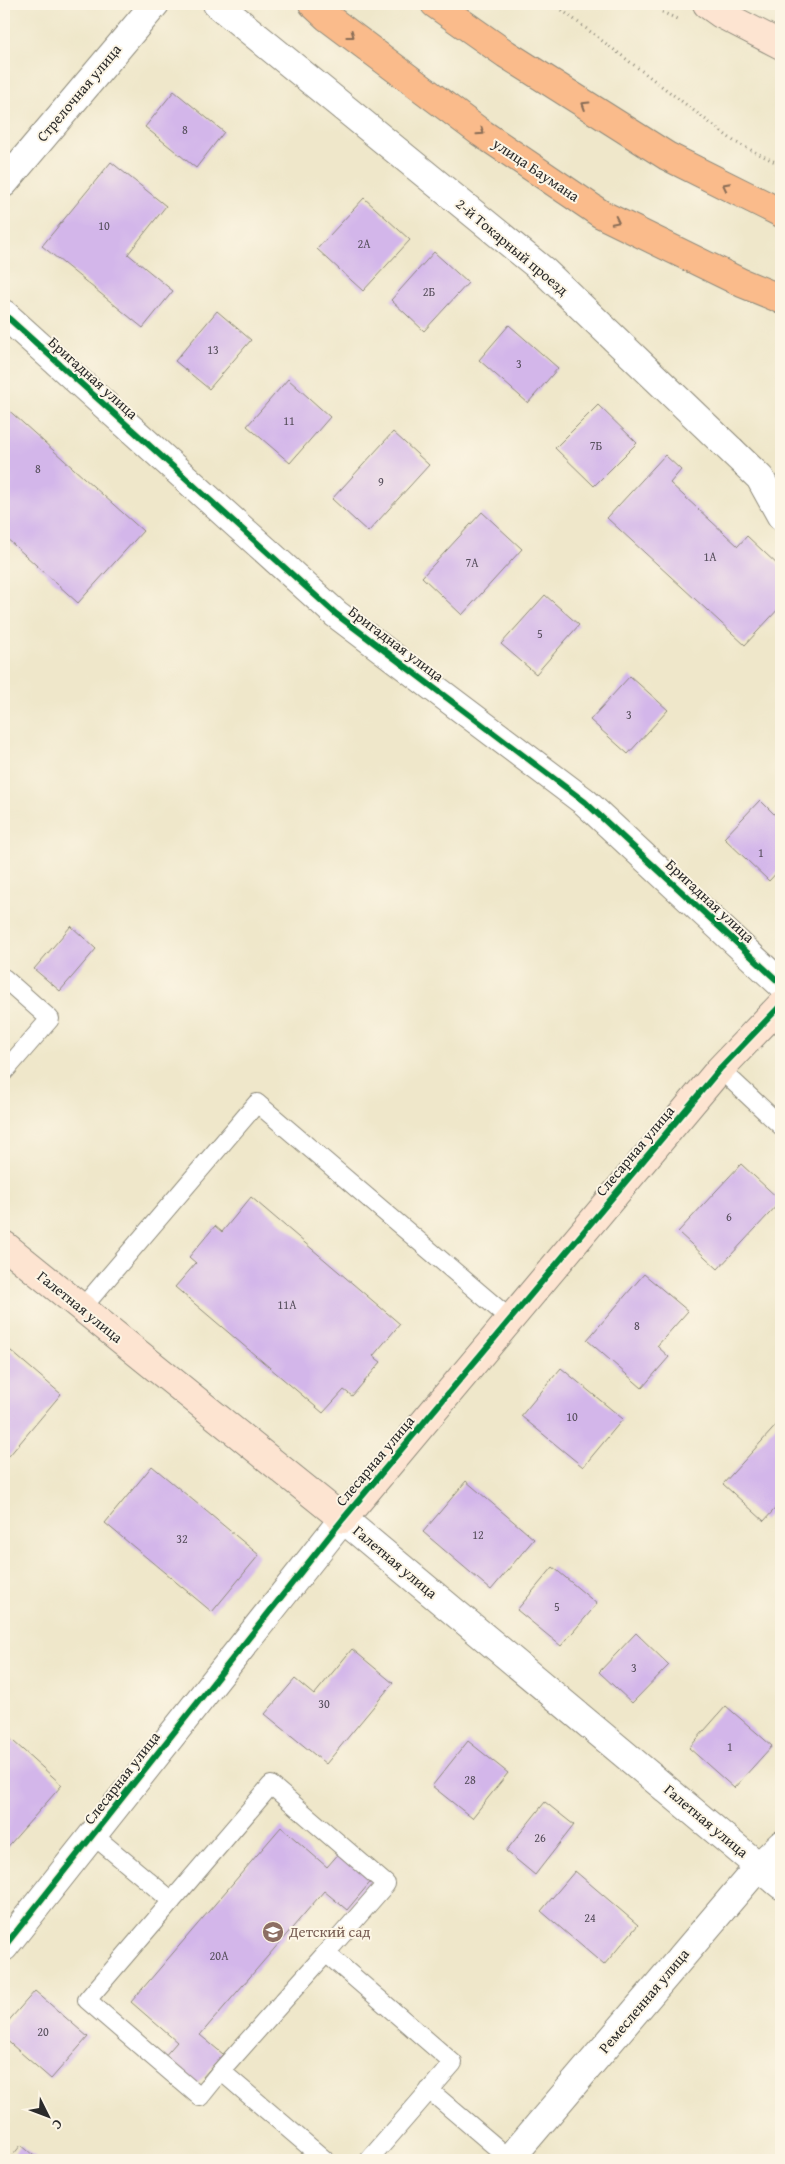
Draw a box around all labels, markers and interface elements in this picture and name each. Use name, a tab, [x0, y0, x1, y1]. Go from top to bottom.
one-way arrow	[345, 29, 355, 38]
street label: Стрелочная улица	[31, 39, 126, 146]
one-way arrow	[581, 102, 591, 111]
house number: 8	[182, 121, 188, 138]
one-way arrow	[475, 126, 485, 135]
street label: улица Баумана	[488, 132, 585, 207]
one-way arrow	[722, 182, 731, 192]
street label: 2-й Токарный проезд	[452, 193, 573, 300]
one-way arrow	[611, 215, 620, 225]
house number: 10	[98, 217, 110, 234]
house number: 2А	[357, 235, 371, 252]
house number: 2Б	[423, 283, 435, 300]
street label: Бригадная улица	[44, 332, 143, 424]
house number: 13	[207, 341, 219, 358]
house number: 3	[516, 355, 522, 372]
house number: 11	[283, 412, 295, 429]
house number: 7Б	[590, 437, 602, 454]
house number: 8	[35, 460, 41, 477]
house number: 9	[378, 473, 384, 490]
house number: 1А	[703, 548, 717, 565]
house number: 7А	[465, 554, 479, 571]
street label: Бригадная улица	[344, 601, 449, 687]
house number: 5	[537, 625, 543, 642]
house number: 3	[626, 706, 632, 723]
house number: 1	[758, 844, 764, 861]
street label: Бригадная улица	[661, 854, 760, 948]
street label: Слесарная улица	[590, 1100, 679, 1201]
house number: 6	[726, 1208, 732, 1225]
street label: Галетная улица	[33, 1266, 128, 1348]
house number: 11А	[278, 1296, 297, 1313]
house number: 8	[634, 1317, 640, 1334]
house number: 10	[566, 1408, 578, 1425]
street label: Слесарная улица	[330, 1410, 419, 1511]
street label: Галетная улица	[349, 1520, 443, 1604]
house number: 12	[472, 1526, 484, 1543]
house number: 32	[176, 1530, 188, 1547]
house number: 5	[554, 1598, 560, 1615]
house number: 3	[631, 1659, 637, 1676]
house number: 30	[318, 1695, 330, 1712]
street label: Слесарная улица	[79, 1726, 165, 1829]
house number: 1	[727, 1738, 733, 1755]
house number: 28	[464, 1771, 476, 1788]
street label: Галетная улица	[660, 1779, 754, 1863]
house number: 26	[534, 1829, 546, 1846]
house number: 24	[584, 1909, 596, 1926]
school or university icon: Детский сад	[261, 1920, 285, 1944]
place label: Детский сад	[288, 1921, 370, 1942]
street label: Ремесленная улица	[594, 1943, 694, 2058]
house number: 20А	[210, 1947, 229, 1964]
house number: 20	[37, 2023, 49, 2040]
north arrow	[22, 2092, 72, 2142]
text: С	[48, 2115, 68, 2134]

